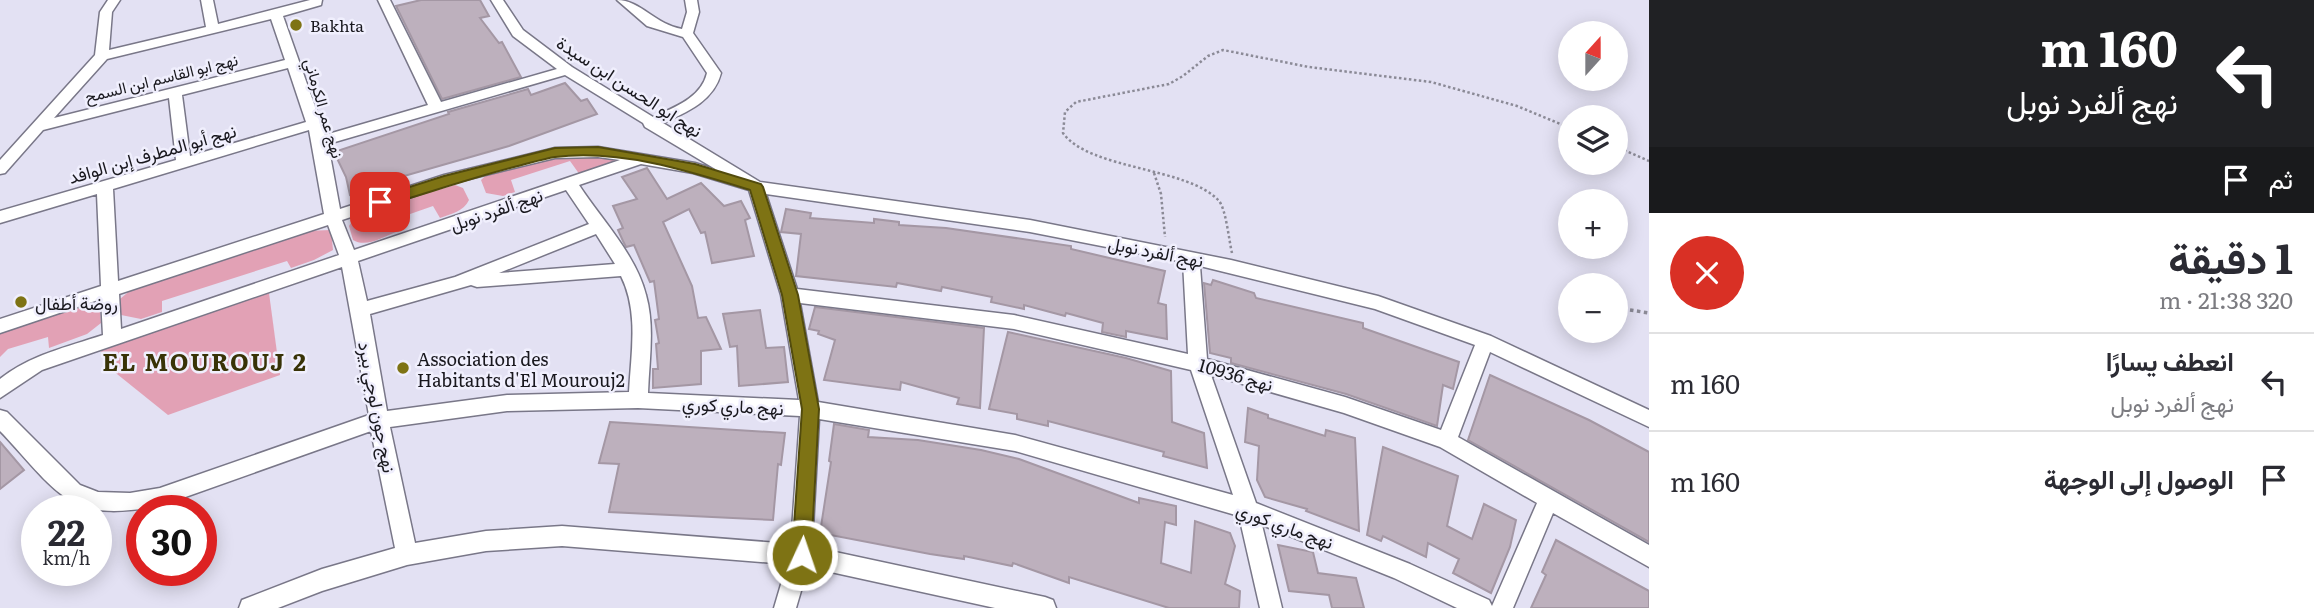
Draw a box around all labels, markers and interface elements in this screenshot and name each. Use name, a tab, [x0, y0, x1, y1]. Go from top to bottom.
text: 160 m	[2040, 9, 2178, 82]
place label: Bakhta	[310, 13, 364, 37]
marker: Bakhta	[288, 17, 304, 33]
north arrow	[1558, 21, 1628, 91]
map controls	[1558, 21, 1628, 343]
icon: left	[2202, 28, 2293, 119]
street label: نهج ابو الحسن ابن سيدة	[552, 29, 708, 143]
street label: نهج ابو القاسم ابن السمح	[82, 46, 240, 109]
street label: نهج عمر الكرماني	[296, 55, 351, 162]
text: نهج ألفرد نوبل	[2006, 76, 2178, 124]
button: layers	[1558, 105, 1628, 175]
street label: نهج أبو المطرف إبن الوافد	[65, 116, 239, 190]
text: ثم	[2269, 158, 2293, 197]
icon: arrive	[2217, 161, 2255, 199]
pin	[350, 172, 410, 232]
street label: نهج ألفرد نوبل	[446, 180, 546, 238]
icon: arrive	[361, 183, 399, 221]
button: +	[1558, 189, 1628, 259]
text: 1 دقيقة	[2168, 225, 2293, 287]
street label: نهج ألفرد نوبل	[1106, 229, 1206, 273]
button: close	[1670, 236, 1744, 310]
button: −	[1558, 273, 1628, 343]
text: 320 m · 21:38	[2159, 282, 2293, 316]
place label: روضة أطفال	[35, 289, 118, 316]
marker: روضة أطفال	[13, 294, 29, 310]
street label: نهج جون لوجي بيرد	[349, 339, 404, 475]
text: انعطف يسارًا	[2106, 340, 2234, 379]
district label: EL MOUROUJ 2	[102, 343, 308, 378]
place label: Association des Habitants d'El Mourouj2	[417, 345, 625, 393]
street label: نهج 10936	[1195, 350, 1277, 398]
marker: Association des Habitants d'El Mourouj2	[395, 360, 411, 376]
text: 160 m	[1670, 363, 1740, 402]
icon: left	[2255, 363, 2293, 401]
text: نهج ألفرد نوبل	[2110, 385, 2234, 419]
street label: نهج ماري كوري	[681, 389, 784, 424]
text: الوصول إلى الوجهة	[2044, 458, 2234, 497]
text: 160 m	[1670, 461, 1740, 500]
icon: arrive	[2255, 461, 2293, 499]
speed limit sign: 30	[126, 495, 217, 586]
street label: نهج ماري كوري	[1232, 495, 1337, 558]
text: 22	[48, 505, 85, 557]
position arrow	[765, 518, 839, 592]
text: km/h	[43, 544, 90, 571]

